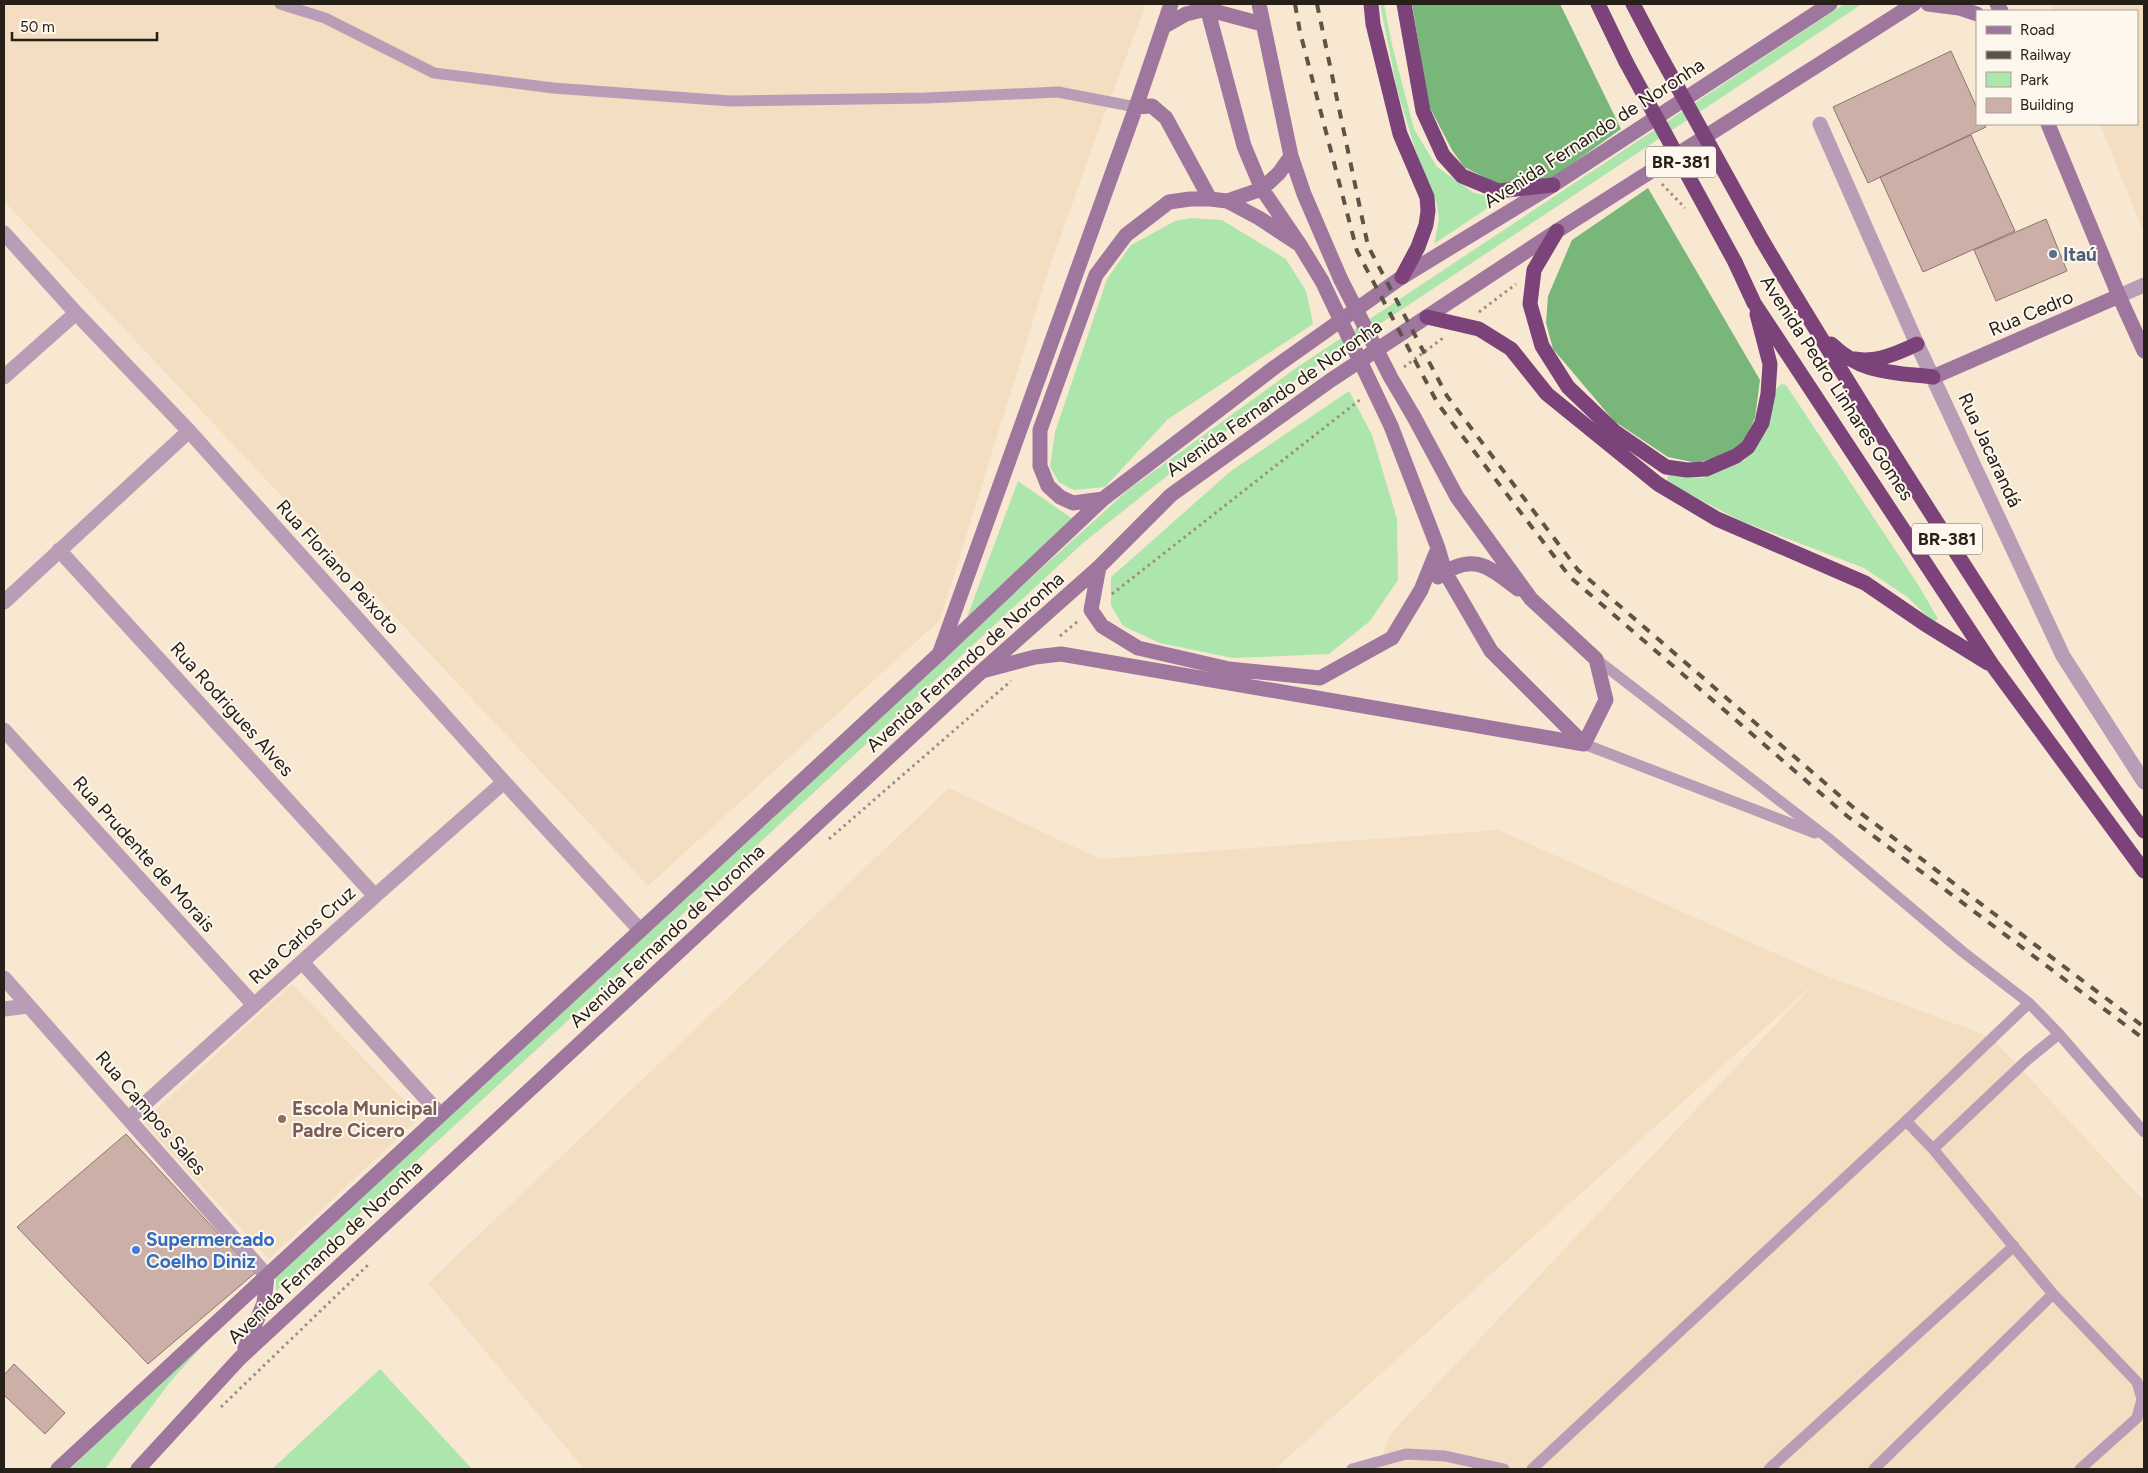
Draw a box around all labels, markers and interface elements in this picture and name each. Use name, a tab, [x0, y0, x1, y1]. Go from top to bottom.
scale bar	[12, 10, 158, 42]
legend	[1976, 10, 2138, 125]
text: 50 m	[20, 18, 55, 36]
text: Road	[2020, 21, 2055, 39]
text: Railway	[2020, 46, 2071, 64]
street label: Avenida Fernando de Noronha	[1479, 53, 1709, 213]
text: Park	[2020, 71, 2049, 89]
text: Building	[2020, 96, 2074, 114]
road number: BR-381	[1646, 146, 1716, 178]
place label: Itaú	[2063, 243, 2097, 266]
marker: Itaú	[2047, 248, 2059, 260]
street label: Avenida Pedro Linhares Gomes	[1755, 271, 1919, 505]
street label: Rua Cedro	[1985, 285, 2077, 341]
street label: Avenida Fernando de Noronha	[1162, 315, 1386, 481]
street label: Rua Jacarandá	[1953, 389, 2027, 511]
street label: Rua Floriano Peixoto	[272, 495, 404, 639]
road number: BR-381	[1912, 524, 1982, 554]
street label: Avenida Fernando de Noronha	[861, 567, 1069, 757]
street label: Rua Rodrigues Alves	[165, 637, 299, 781]
street label: Rua Prudente de Morais	[68, 771, 220, 937]
street label: Avenida Fernando de Noronha	[565, 840, 769, 1032]
street label: Rua Carlos Cruz	[244, 881, 360, 989]
street label: Rua Campos Sales	[91, 1046, 211, 1180]
place label: Escola Municipal Padre Cicero	[292, 1097, 437, 1142]
marker: Escola Municipal Padre Cicero	[276, 1113, 288, 1125]
street label: Avenida Fernando de Noronha	[223, 1156, 427, 1348]
place label: Supermercado Coelho Diniz	[146, 1228, 275, 1273]
marker: Supermercado Coelho Diniz	[130, 1244, 142, 1256]

